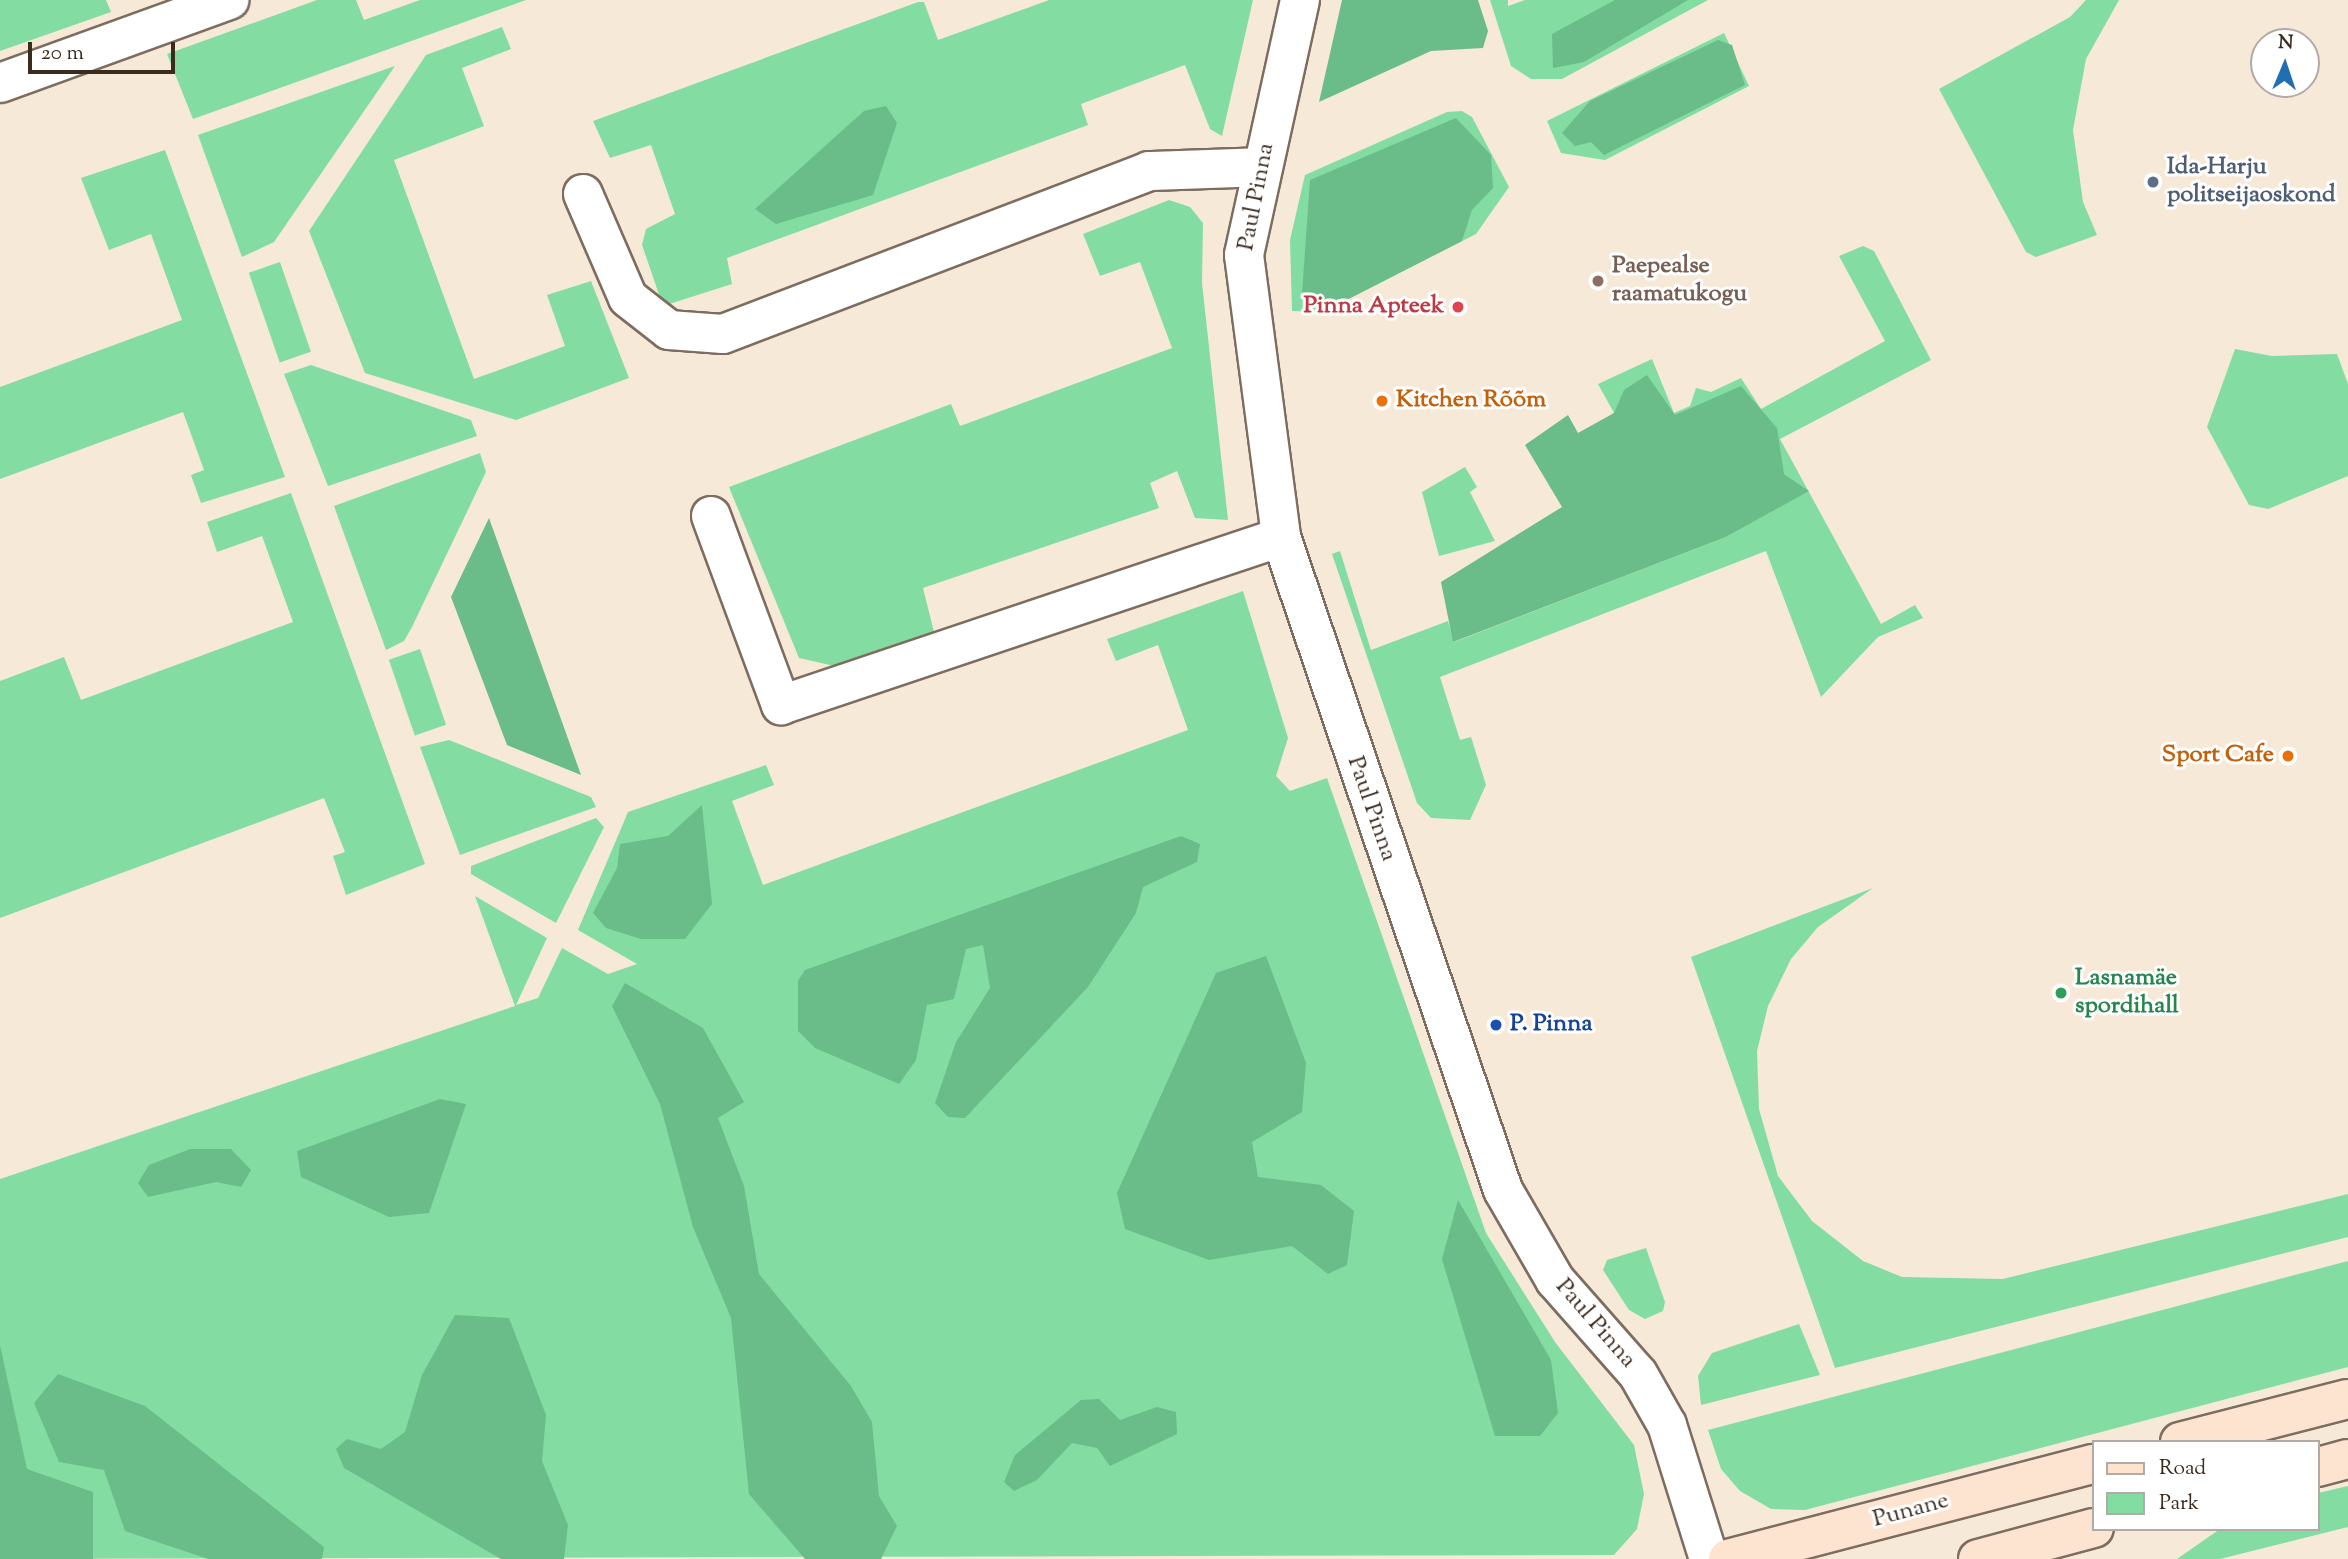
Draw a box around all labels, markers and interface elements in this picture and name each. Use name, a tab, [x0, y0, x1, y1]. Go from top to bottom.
scale bar	[32, 28, 178, 72]
north arrow	[2250, 28, 2320, 98]
text: N	[2278, 30, 2294, 57]
text: 20 m	[41, 39, 84, 69]
street label: Paul Pinna	[1232, 141, 1282, 253]
place label: Ida-Harju politseijaoskond	[2167, 154, 2336, 210]
marker: Ida-Harju politseijaoskond	[2145, 174, 2161, 190]
place label: Paepealse raamatukogu	[1612, 253, 1747, 309]
marker: Paepealse raamatukogu	[1590, 273, 1606, 289]
place label: Pinna Apteek	[1303, 293, 1444, 321]
marker: Pinna Apteek	[1450, 299, 1466, 315]
place label: Kitchen Rõõm	[1396, 387, 1546, 415]
marker: Kitchen Rõõm	[1374, 393, 1390, 409]
place label: Sport Cafe	[2162, 742, 2274, 770]
marker: Sport Cafe	[2280, 748, 2296, 764]
street label: Paul Pinna	[1340, 753, 1402, 865]
place label: Lasnamäe spordihall	[2075, 965, 2179, 1021]
marker: Lasnamäe spordihall	[2053, 985, 2069, 1001]
place label: P. Pinna	[1510, 1011, 1592, 1039]
marker: P. Pinna	[1488, 1017, 1504, 1033]
street label: Paul Pinna	[1548, 1273, 1642, 1375]
legend	[2092, 1440, 2320, 1531]
text: Road	[2159, 1454, 2206, 1484]
street label: Punane	[1870, 1487, 1952, 1535]
text: Park	[2159, 1489, 2199, 1519]

